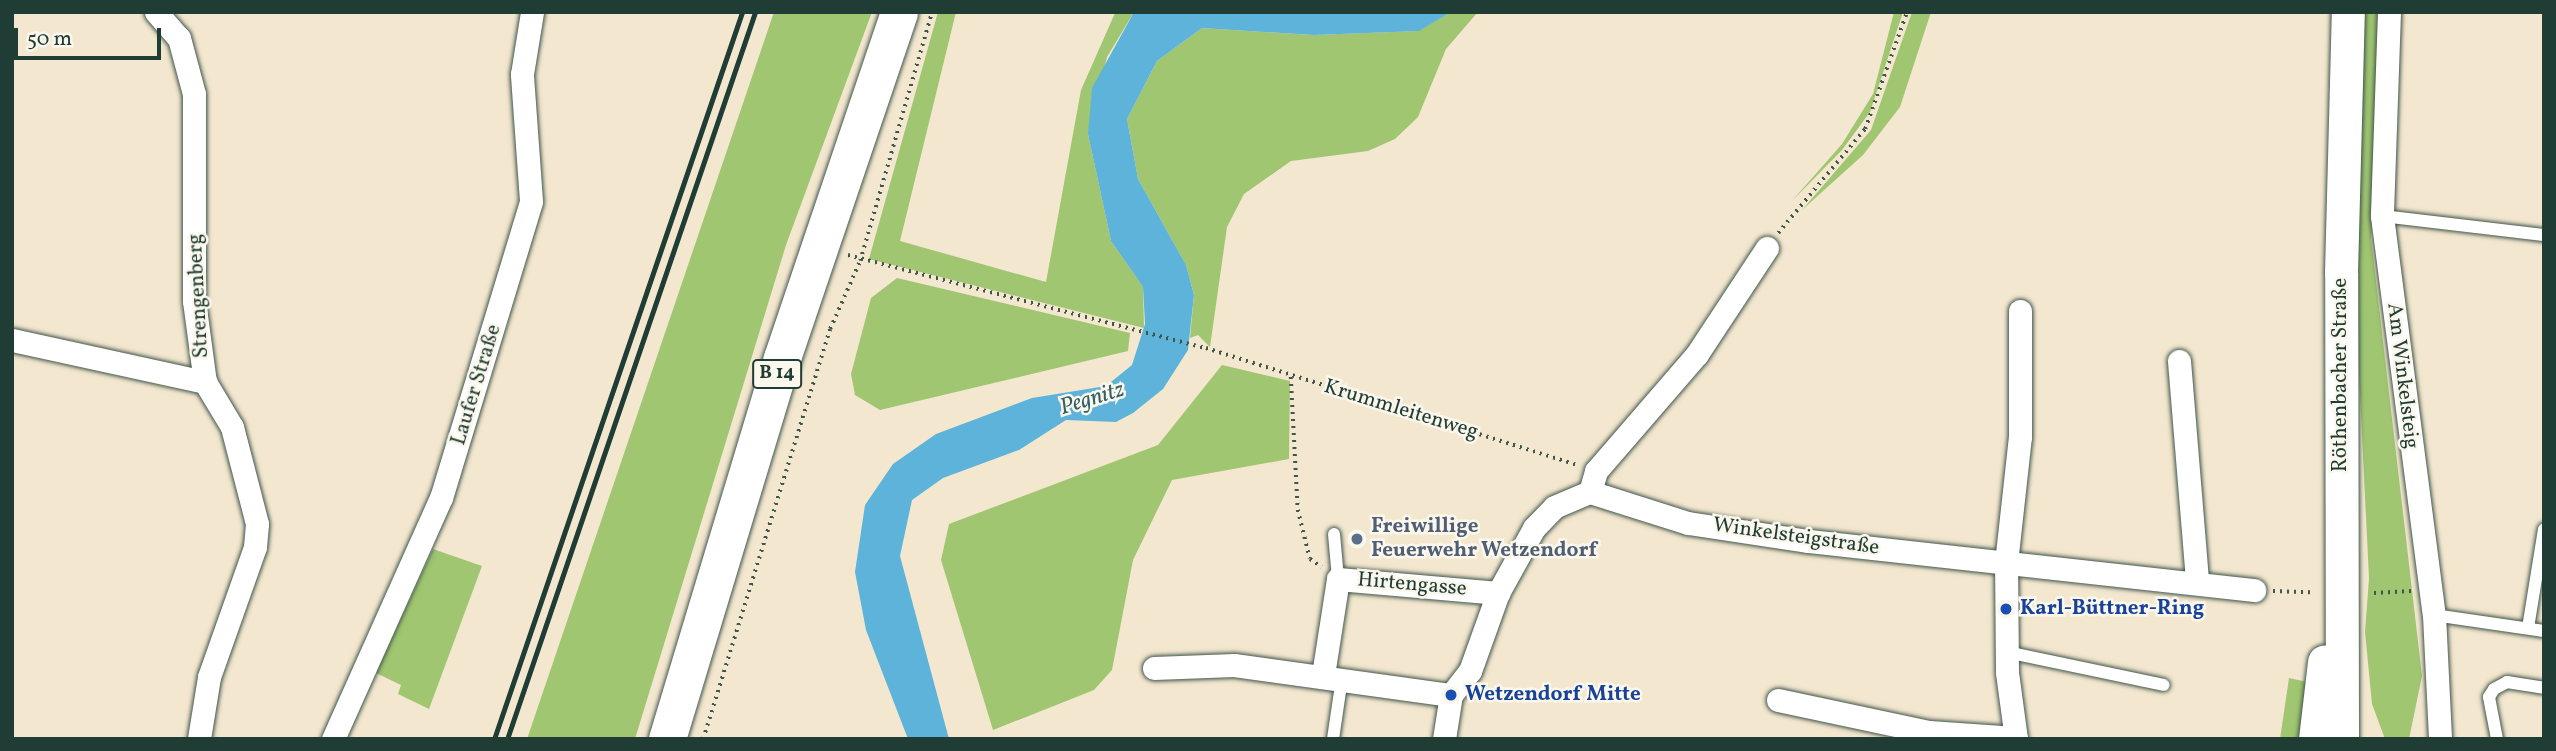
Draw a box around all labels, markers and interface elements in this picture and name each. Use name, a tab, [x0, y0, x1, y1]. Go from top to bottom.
scale bar	[18, 14, 164, 58]
text: 50 m	[27, 25, 72, 54]
street label: Strengenberg	[183, 233, 215, 359]
street label: Röthenbacher Straße	[2328, 278, 2354, 472]
street label: Am Winkelsteig	[2381, 301, 2423, 451]
street label: Laufer Straße	[447, 322, 507, 448]
road number: B 14	[751, 358, 803, 390]
street label: Krummleitenweg	[1321, 375, 1481, 445]
water label: Pegnitz	[1057, 376, 1127, 422]
street label: Winkelsteigstraße	[1711, 513, 1881, 561]
place label: Freiwillige Feuerwehr Wetzendorf	[1371, 514, 1597, 564]
marker: Freiwillige Feuerwehr Wetzendorf	[1349, 531, 1365, 547]
street label: Hirtengasse	[1356, 568, 1468, 602]
place label: Karl-Büttner-Ring	[2020, 596, 2204, 622]
marker: Karl-Büttner-Ring	[1998, 601, 2014, 617]
place label: Wetzendorf Mitte	[1465, 682, 1639, 708]
marker: Wetzendorf Mitte	[1443, 687, 1459, 703]

